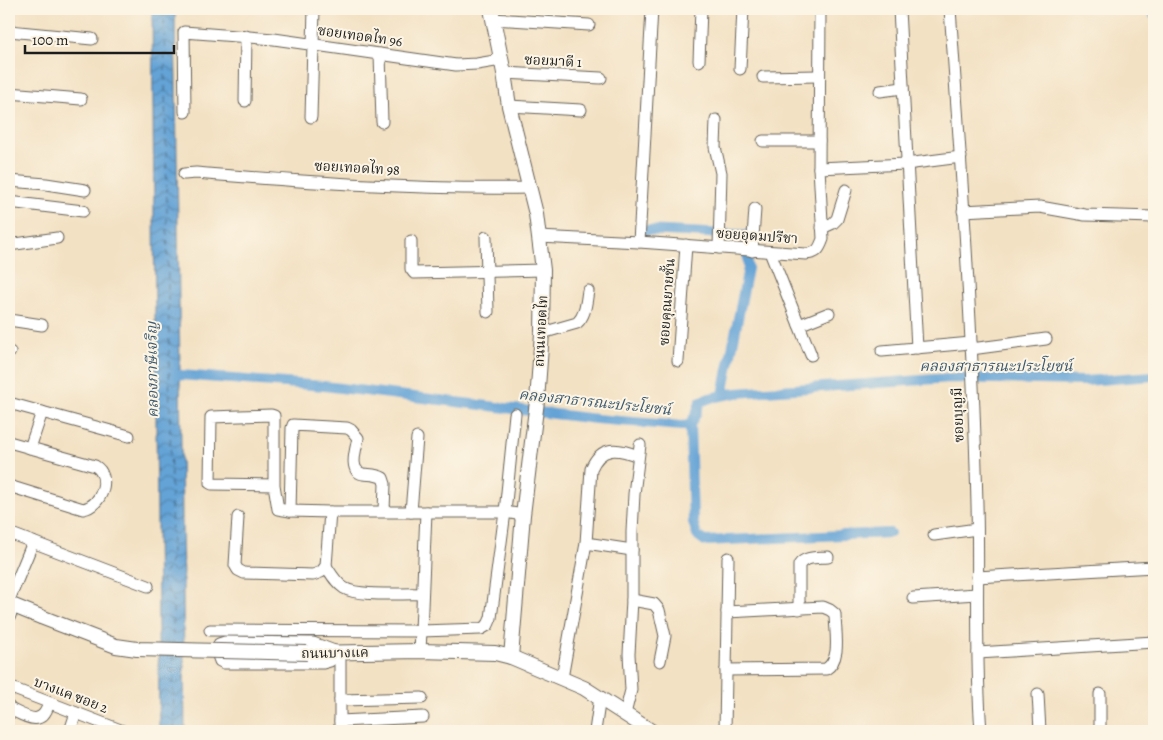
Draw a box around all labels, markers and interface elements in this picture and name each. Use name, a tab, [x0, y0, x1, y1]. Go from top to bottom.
street label: ซอยเทอดไท 96	[316, 20, 404, 51]
scale bar	[25, 22, 174, 54]
text: 100 m	[32, 30, 69, 50]
street label: ซอยมาดี 1	[524, 50, 582, 72]
street label: ซอยเทอดไท 98	[314, 155, 401, 180]
street label: ซอยอุดมปรีชา	[715, 224, 799, 248]
street label: ซอยคุณยายชั้น	[653, 258, 680, 346]
street label: ถนนเทอดไท	[529, 295, 552, 367]
water label: คลองภาษีเจริญ	[141, 321, 163, 418]
water label: คลองสาธารณะประโยชน์	[919, 355, 1075, 376]
water label: คลองสาธารณะประโยชน์	[518, 383, 674, 420]
street label: ซอยบุญมี	[948, 387, 968, 443]
street label: ถนนบางแค	[301, 643, 369, 663]
street label: บางแค ซอย 2	[31, 672, 111, 718]

